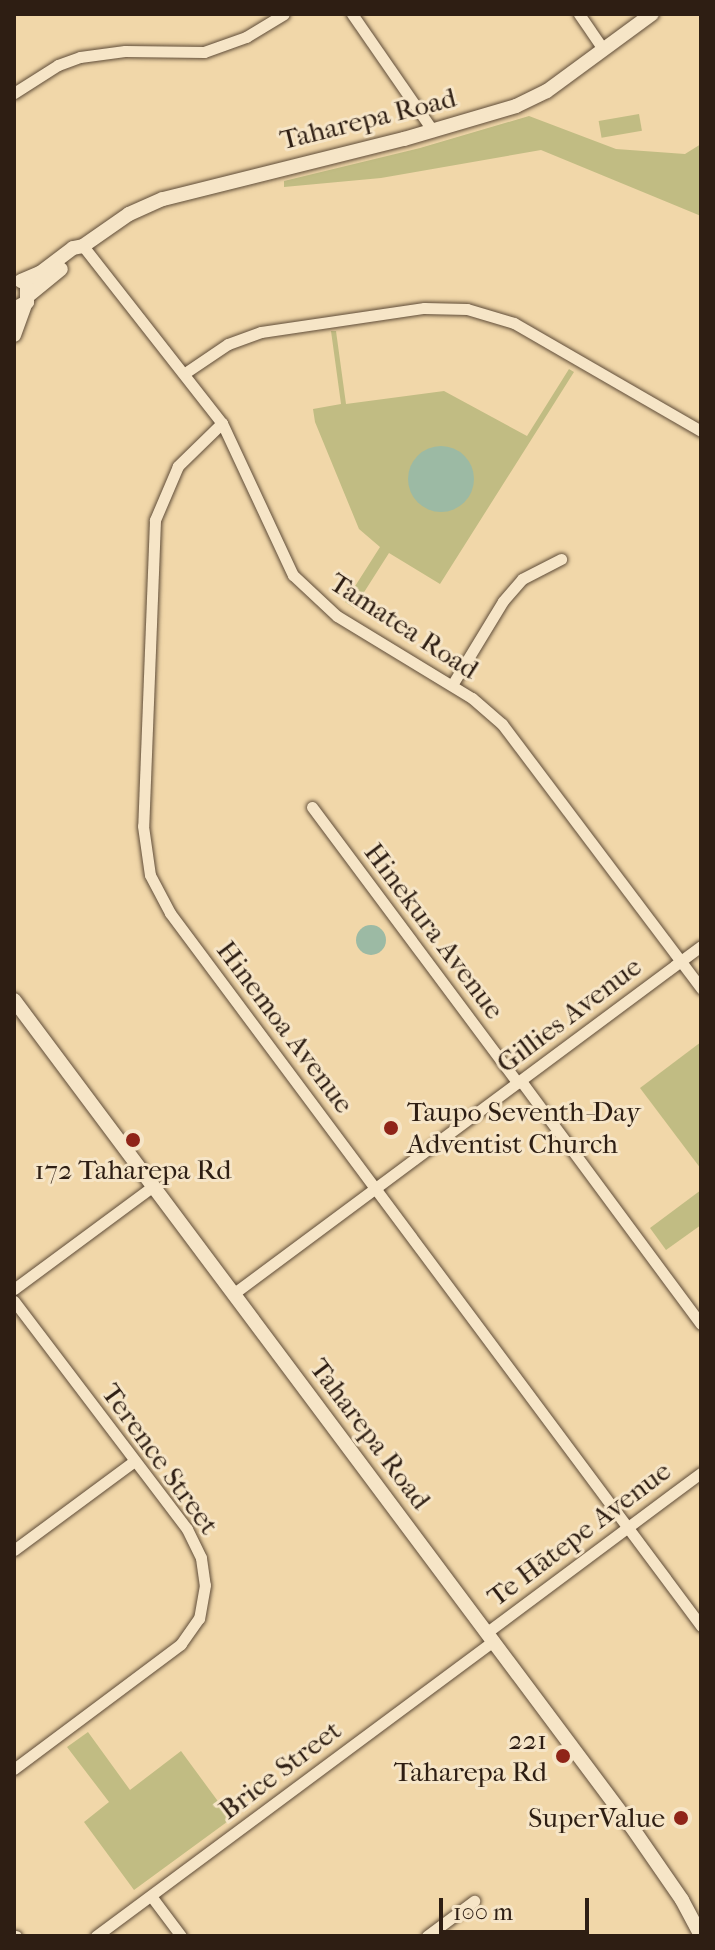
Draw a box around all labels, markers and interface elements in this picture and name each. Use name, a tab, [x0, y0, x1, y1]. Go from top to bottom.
street label: Taharepa Road	[277, 81, 459, 157]
street label: Tamatea Road	[323, 565, 485, 687]
street label: Hinekura Avenue	[357, 836, 511, 1026]
street label: Hinemoa Avenue	[209, 934, 361, 1120]
street label: Gillies Avenue	[490, 950, 648, 1080]
place label: Taupo Seventh-Day Adventist Church	[407, 1095, 641, 1161]
marker: Taupo Seventh-Day Adventist Church	[382, 1119, 400, 1137]
marker: 172 Taharepa Rd	[124, 1131, 142, 1149]
place label: 172 Taharepa Rd	[35, 1153, 231, 1187]
street label: Taharepa Road	[302, 1352, 438, 1516]
street label: Terence Street	[94, 1377, 226, 1541]
street label: Te Hātepe Avenue	[481, 1454, 677, 1614]
street label: Brice Street	[212, 1713, 348, 1827]
place label: 221 Taharepa Rd	[394, 1723, 547, 1789]
marker: 221 Taharepa Rd	[554, 1747, 572, 1765]
place label: SuperValue	[528, 1801, 665, 1835]
marker: SuperValue	[672, 1809, 690, 1827]
scale bar	[443, 1882, 593, 1932]
text: 100 m	[453, 1898, 513, 1926]

